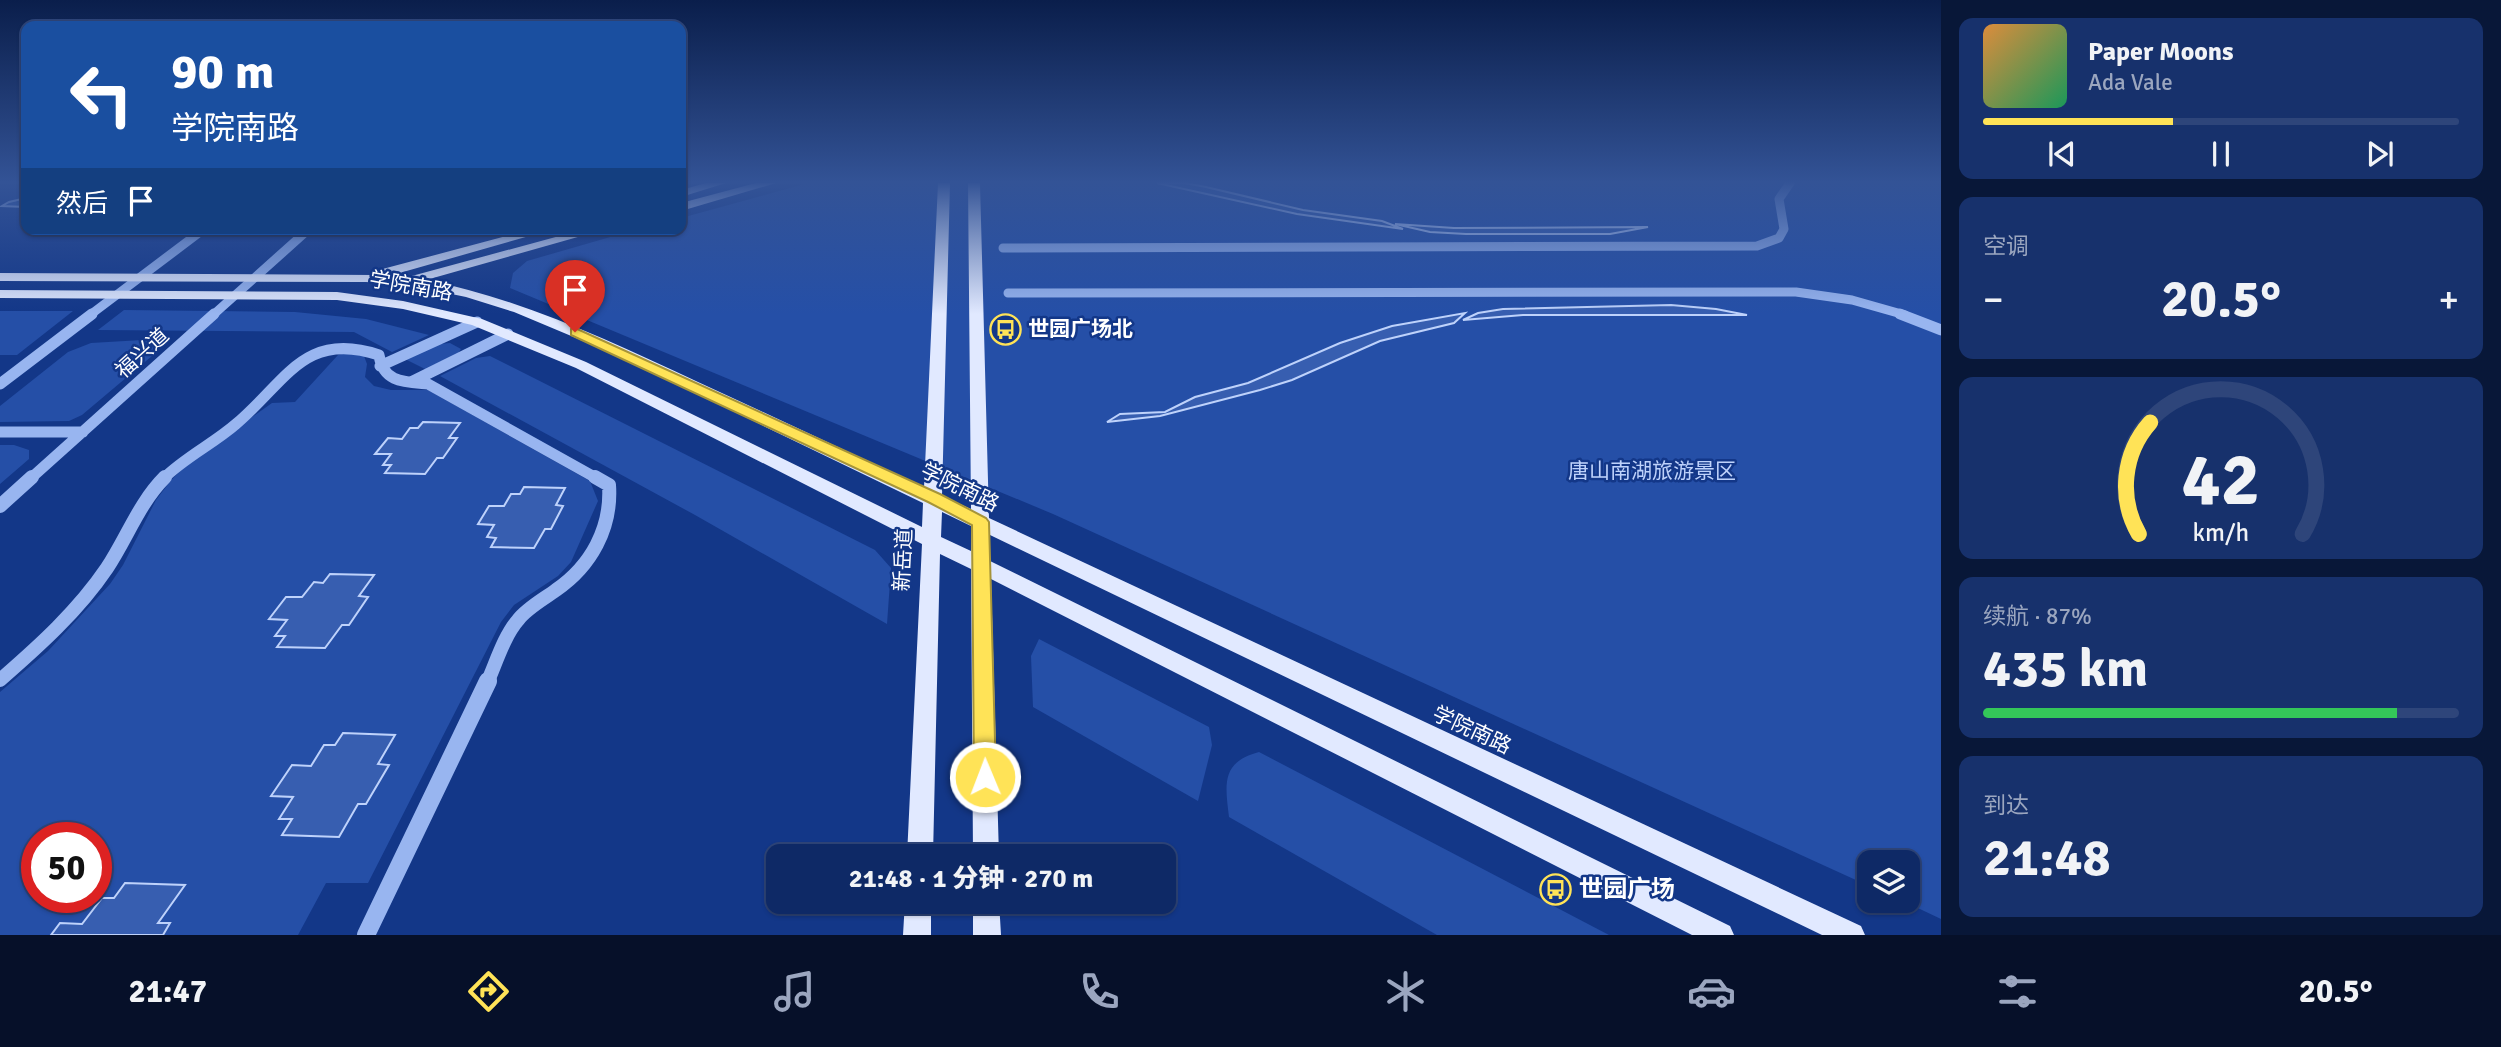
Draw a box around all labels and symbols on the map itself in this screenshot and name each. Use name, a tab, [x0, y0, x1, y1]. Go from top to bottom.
pin	[545, 260, 605, 332]
street label: 学院南路	[367, 266, 455, 306]
bus stop icon: 世园广场北	[988, 312, 1022, 346]
place label: 世园广场北	[1028, 316, 1133, 342]
street label: 福兴道	[110, 322, 174, 384]
street label: 学院南路	[917, 457, 1003, 517]
park label: 唐山南湖旅游景区	[1568, 458, 1736, 484]
street label: 新岳道	[888, 528, 918, 592]
street label: 学院南路	[1428, 700, 1516, 760]
position arrow	[948, 740, 1022, 814]
speed limit sign: 50	[21, 822, 112, 913]
bus stop icon: 世园广场	[1539, 872, 1573, 906]
place label: 世园广场	[1579, 874, 1675, 904]

